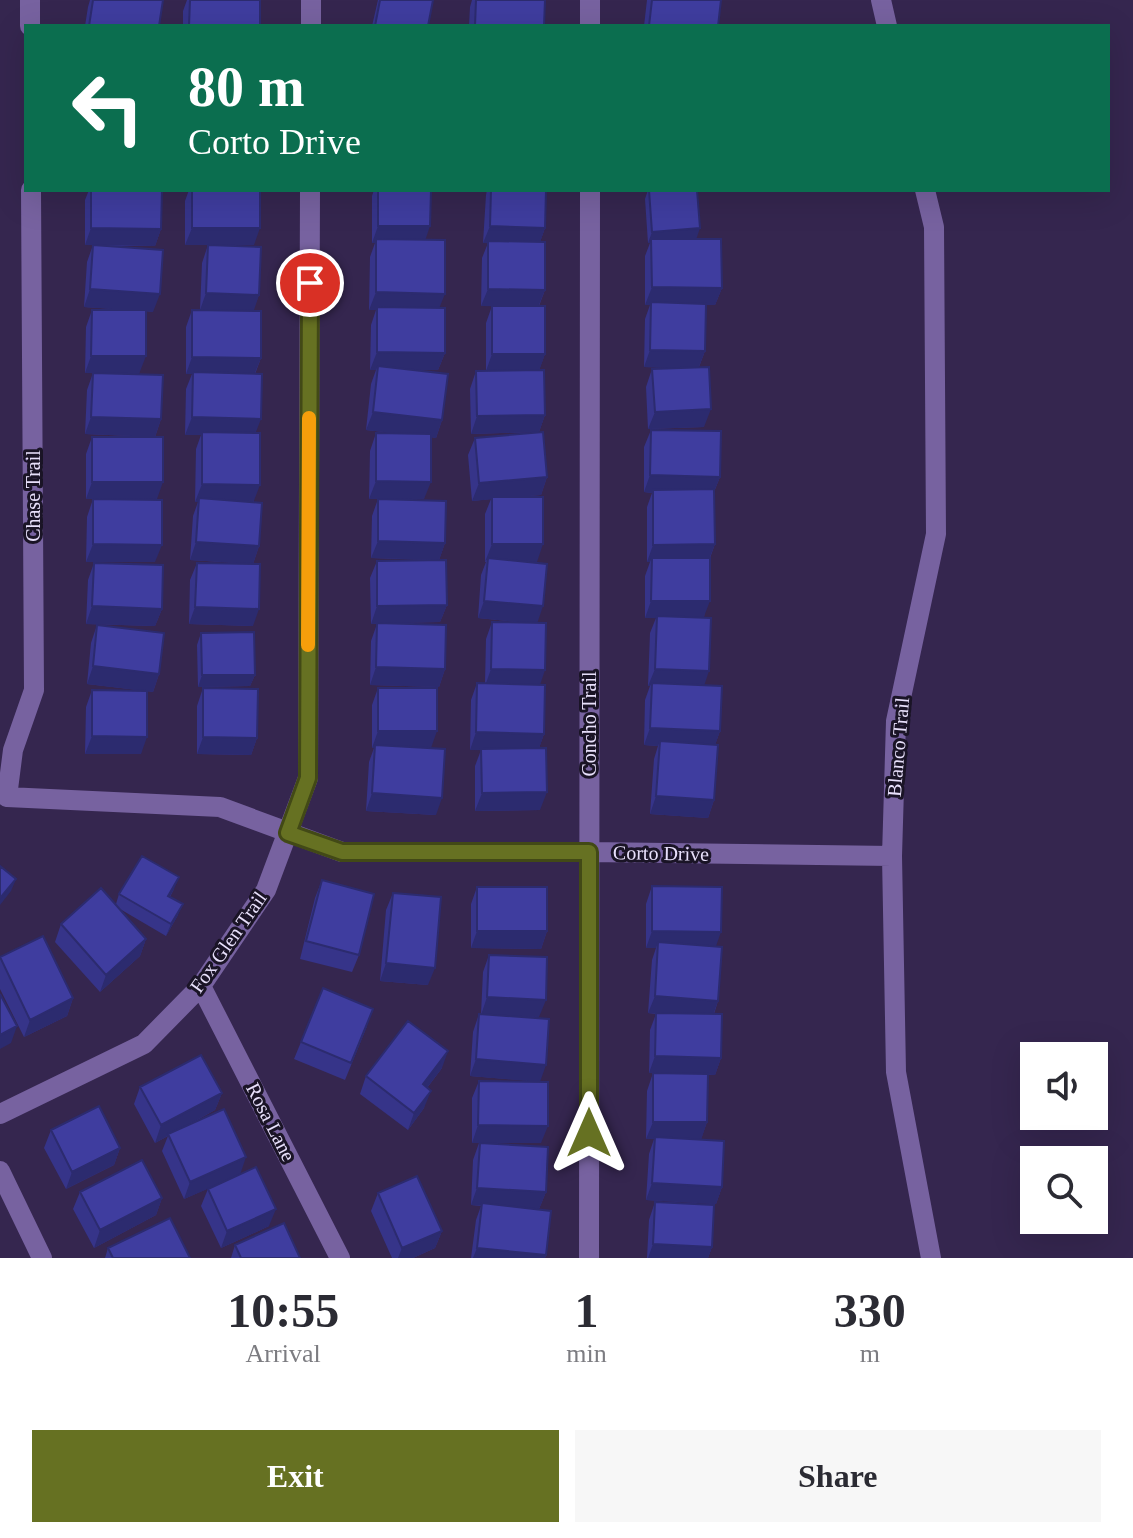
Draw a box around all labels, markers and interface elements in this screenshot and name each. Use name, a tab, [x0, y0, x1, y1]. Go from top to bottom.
icon: left	[56, 56, 160, 160]
text: 80 m	[188, 56, 305, 118]
text: Corto Drive	[188, 122, 361, 162]
pin	[276, 249, 344, 317]
icon: arrive	[288, 261, 332, 305]
street label: Chase Trail	[22, 450, 44, 542]
street label: Concho Trail	[578, 671, 600, 777]
street label: Blanco Trail	[883, 696, 913, 797]
street label: Corto Drive	[613, 841, 709, 865]
street label: Fox Glen Trail	[185, 887, 271, 997]
map controls	[1020, 1042, 1108, 1234]
button: sound	[1020, 1042, 1108, 1130]
street label: Rosa Lane	[242, 1079, 300, 1165]
position arrow	[547, 1091, 631, 1175]
button: search	[1020, 1146, 1108, 1234]
text: 10:55	[227, 1284, 339, 1337]
text: 1	[574, 1284, 598, 1337]
text: 330	[834, 1284, 906, 1337]
text: Arrival	[246, 1339, 321, 1368]
text: min	[566, 1339, 607, 1368]
text: m	[860, 1339, 880, 1368]
button: Exit	[32, 1430, 559, 1522]
button: Share	[575, 1430, 1101, 1522]

